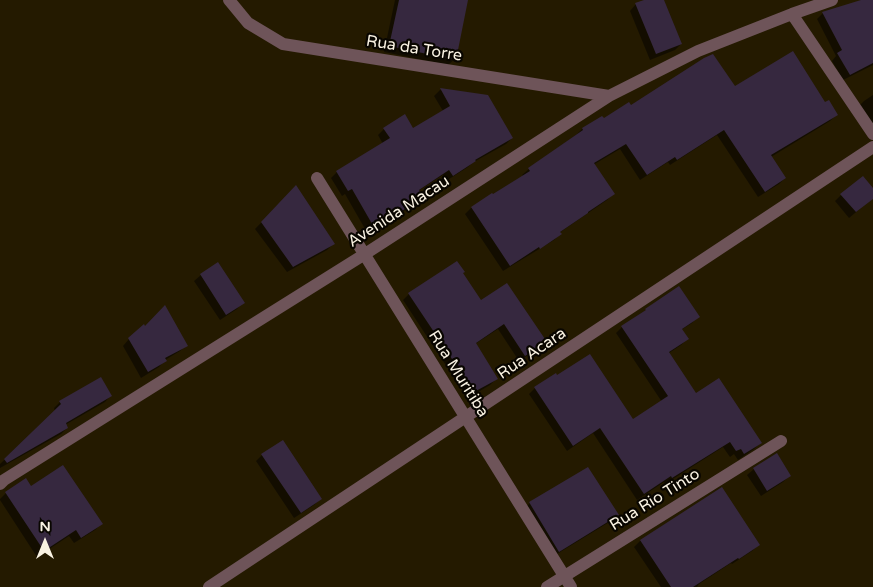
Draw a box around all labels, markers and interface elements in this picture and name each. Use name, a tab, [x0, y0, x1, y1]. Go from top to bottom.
street label: Rua da Torre	[365, 32, 463, 66]
street label: Avenida Macau	[345, 172, 453, 252]
street label: Rua Acara	[494, 324, 570, 384]
street label: Rua Muritiba	[424, 327, 492, 421]
street label: Rua Rio Tinto	[606, 465, 704, 535]
north arrow	[20, 517, 70, 567]
text: N	[39, 518, 51, 535]

